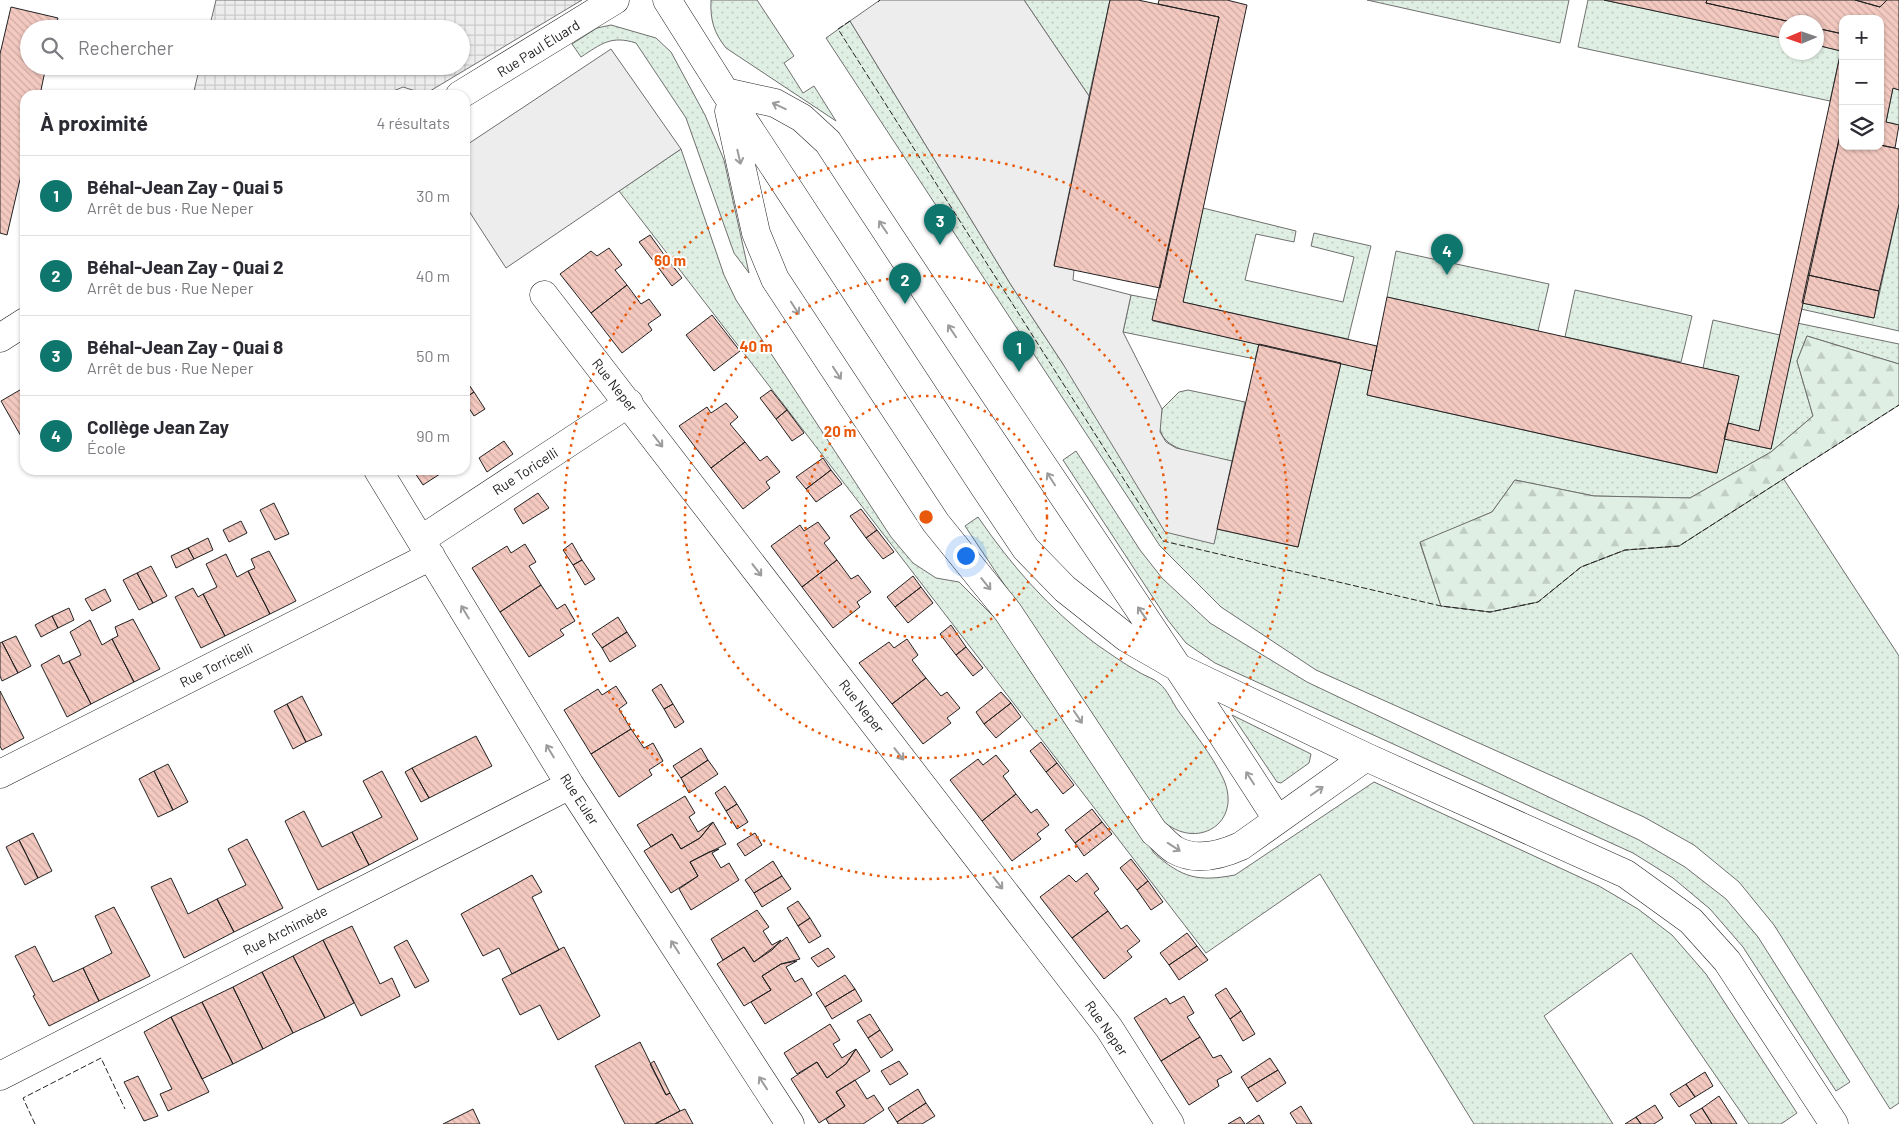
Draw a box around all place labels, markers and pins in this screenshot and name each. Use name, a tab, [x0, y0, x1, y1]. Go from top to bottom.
pin: 3	[924, 204, 956, 245]
pin: 4	[1431, 234, 1463, 275]
pin: 2	[889, 263, 921, 304]
pin: 1	[1003, 331, 1035, 372]
centre of rings	[917, 508, 935, 526]

